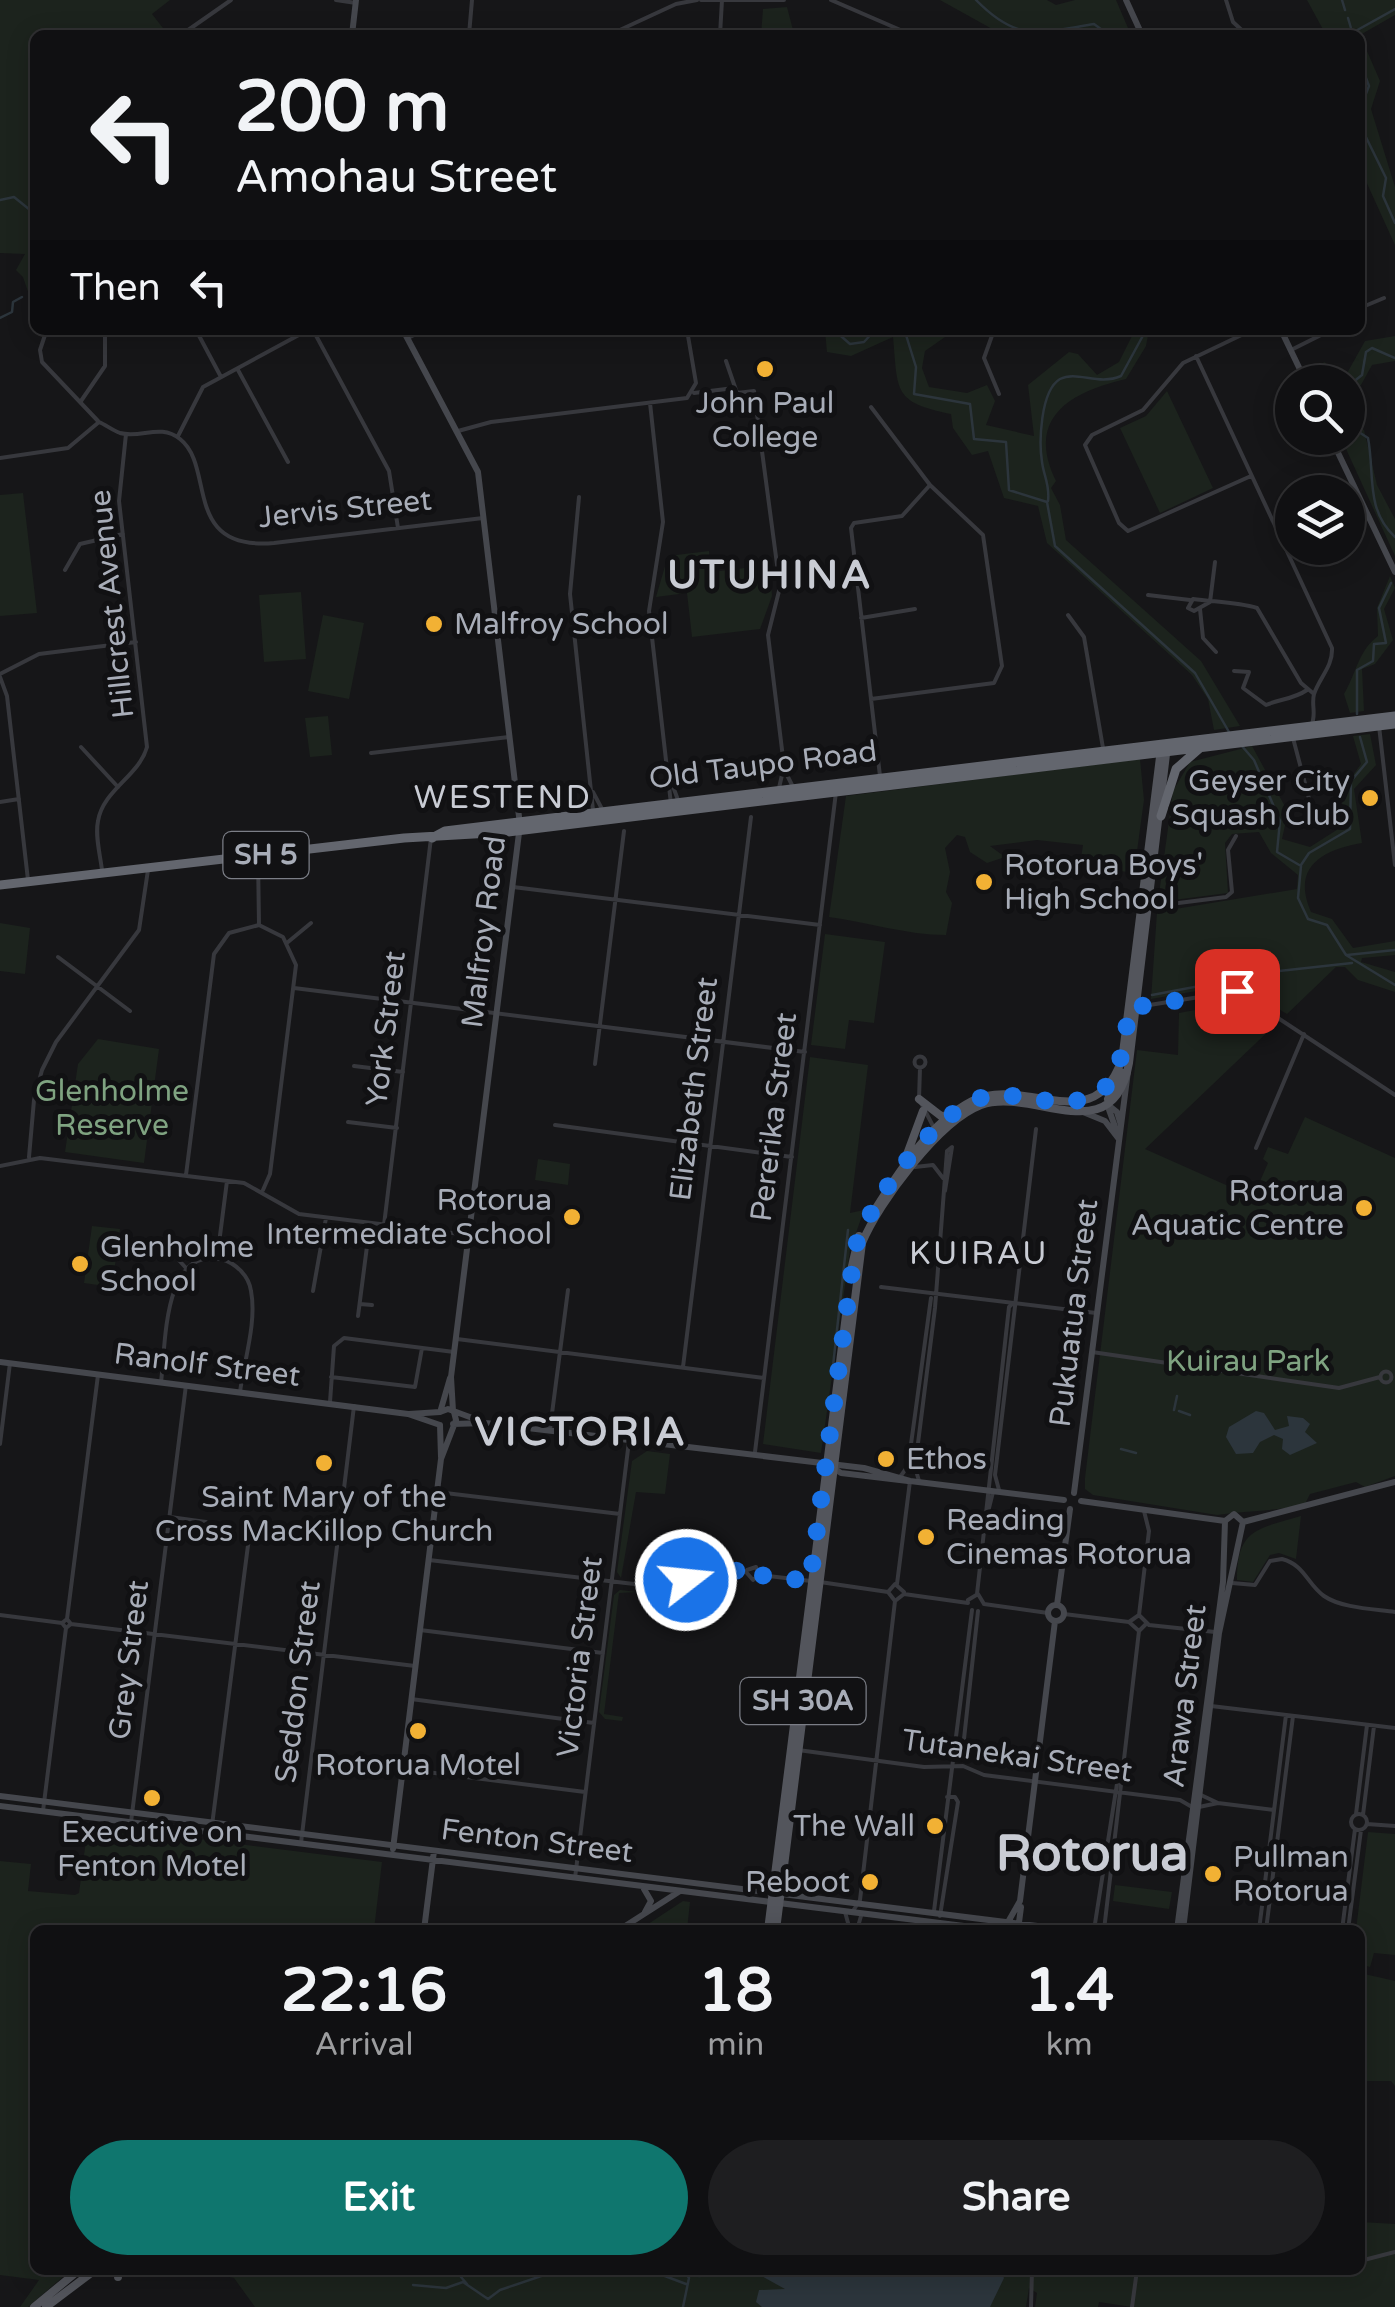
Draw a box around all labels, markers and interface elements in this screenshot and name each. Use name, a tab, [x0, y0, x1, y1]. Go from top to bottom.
text: 200 m	[235, 66, 449, 150]
icon: left	[70, 70, 200, 200]
text: Amohau Street	[235, 151, 557, 205]
icon: left	[181, 260, 236, 315]
text: Then	[70, 265, 161, 311]
marker: John Paul College	[754, 358, 776, 380]
map controls	[1275, 365, 1365, 565]
button: search	[1275, 365, 1365, 455]
place label: John Paul College	[696, 385, 834, 456]
button: layers	[1275, 475, 1365, 565]
street label: Jervis Street	[257, 482, 433, 536]
street label: Hillcrest Avenue	[82, 488, 142, 720]
district label: UTUHINA	[667, 551, 873, 599]
place label: Malfroy School	[454, 606, 668, 643]
marker: Malfroy School	[423, 613, 445, 635]
street label: Old Taupo Road	[647, 733, 879, 797]
place label: Geyser City Squash Club	[1171, 763, 1350, 834]
district label: WESTEND	[414, 779, 592, 817]
marker: Geyser City Squash Club	[1359, 787, 1381, 809]
road number: SH 5	[224, 832, 308, 878]
street label: Malfroy Road	[454, 834, 514, 1030]
place label: Rotorua Boys' High School	[1004, 847, 1203, 918]
marker: Rotorua Boys' High School	[973, 871, 995, 893]
street label: York Street	[358, 949, 414, 1109]
pin	[1195, 949, 1280, 1034]
icon: arrive	[1210, 964, 1265, 1019]
street label: Elizabeth Street	[662, 975, 726, 1203]
street label: Pererika Street	[743, 1010, 805, 1224]
park label: Glenholme Reserve	[35, 1073, 189, 1144]
place label: Rotorua Aquatic Centre	[1131, 1173, 1344, 1244]
place label: Rotorua Intermediate School	[266, 1182, 552, 1253]
street label: Pukuatua Street	[1042, 1197, 1106, 1429]
marker: Rotorua Aquatic Centre	[1353, 1197, 1375, 1219]
marker: Rotorua Intermediate School	[561, 1206, 583, 1228]
place label: Glenholme School	[100, 1229, 254, 1300]
district label: KUIRAU	[909, 1235, 1049, 1273]
marker: Glenholme School	[69, 1253, 91, 1275]
street label: Ranolf Street	[112, 1335, 302, 1395]
park label: Kuirau Park	[1166, 1343, 1330, 1380]
district label: VICTORIA	[475, 1408, 687, 1456]
place label: Ethos	[906, 1441, 987, 1478]
marker: Ethos	[875, 1448, 897, 1470]
marker: Saint Mary of the Cross MacKillop Church	[313, 1452, 335, 1474]
place label: Saint Mary of the Cross MacKillop Church	[155, 1479, 493, 1550]
place label: Reading Cinemas Rotorua	[946, 1502, 1192, 1573]
marker: Reading Cinemas Rotorua	[915, 1526, 937, 1548]
position arrow	[634, 1528, 738, 1632]
street label: Victoria Street	[549, 1554, 611, 1760]
street label: Grey Street	[101, 1578, 157, 1742]
street label: Seddon Street	[267, 1579, 329, 1785]
street label: Arawa Street	[1155, 1602, 1215, 1790]
road number: SH 30A	[740, 1678, 866, 1724]
marker: Rotorua Motel	[407, 1720, 429, 1742]
street label: Tutanekai Street	[899, 1722, 1135, 1790]
place label: Rotorua Motel	[315, 1747, 521, 1784]
marker: Executive on Fenton Motel	[141, 1787, 163, 1809]
place label: The Wall	[793, 1808, 915, 1845]
street label: Fenton Street	[439, 1811, 635, 1871]
place label: Executive on Fenton Motel	[57, 1814, 247, 1885]
marker: The Wall	[924, 1815, 946, 1837]
district label: Rotorua	[996, 1824, 1188, 1884]
place label: Pullman Rotorua	[1233, 1839, 1349, 1910]
marker: Pullman Rotorua	[1202, 1863, 1224, 1885]
place label: Reboot	[745, 1864, 850, 1901]
marker: Reboot	[859, 1871, 881, 1893]
text: 22:16	[281, 1955, 447, 2027]
text: 18	[698, 1955, 773, 2027]
text: 1.4	[1024, 1955, 1114, 2027]
text: Arrival	[315, 2026, 413, 2064]
text: min	[707, 2026, 764, 2064]
text: km	[1046, 2026, 1093, 2064]
button: Exit	[70, 2140, 688, 2255]
button: Share	[708, 2140, 1325, 2255]

